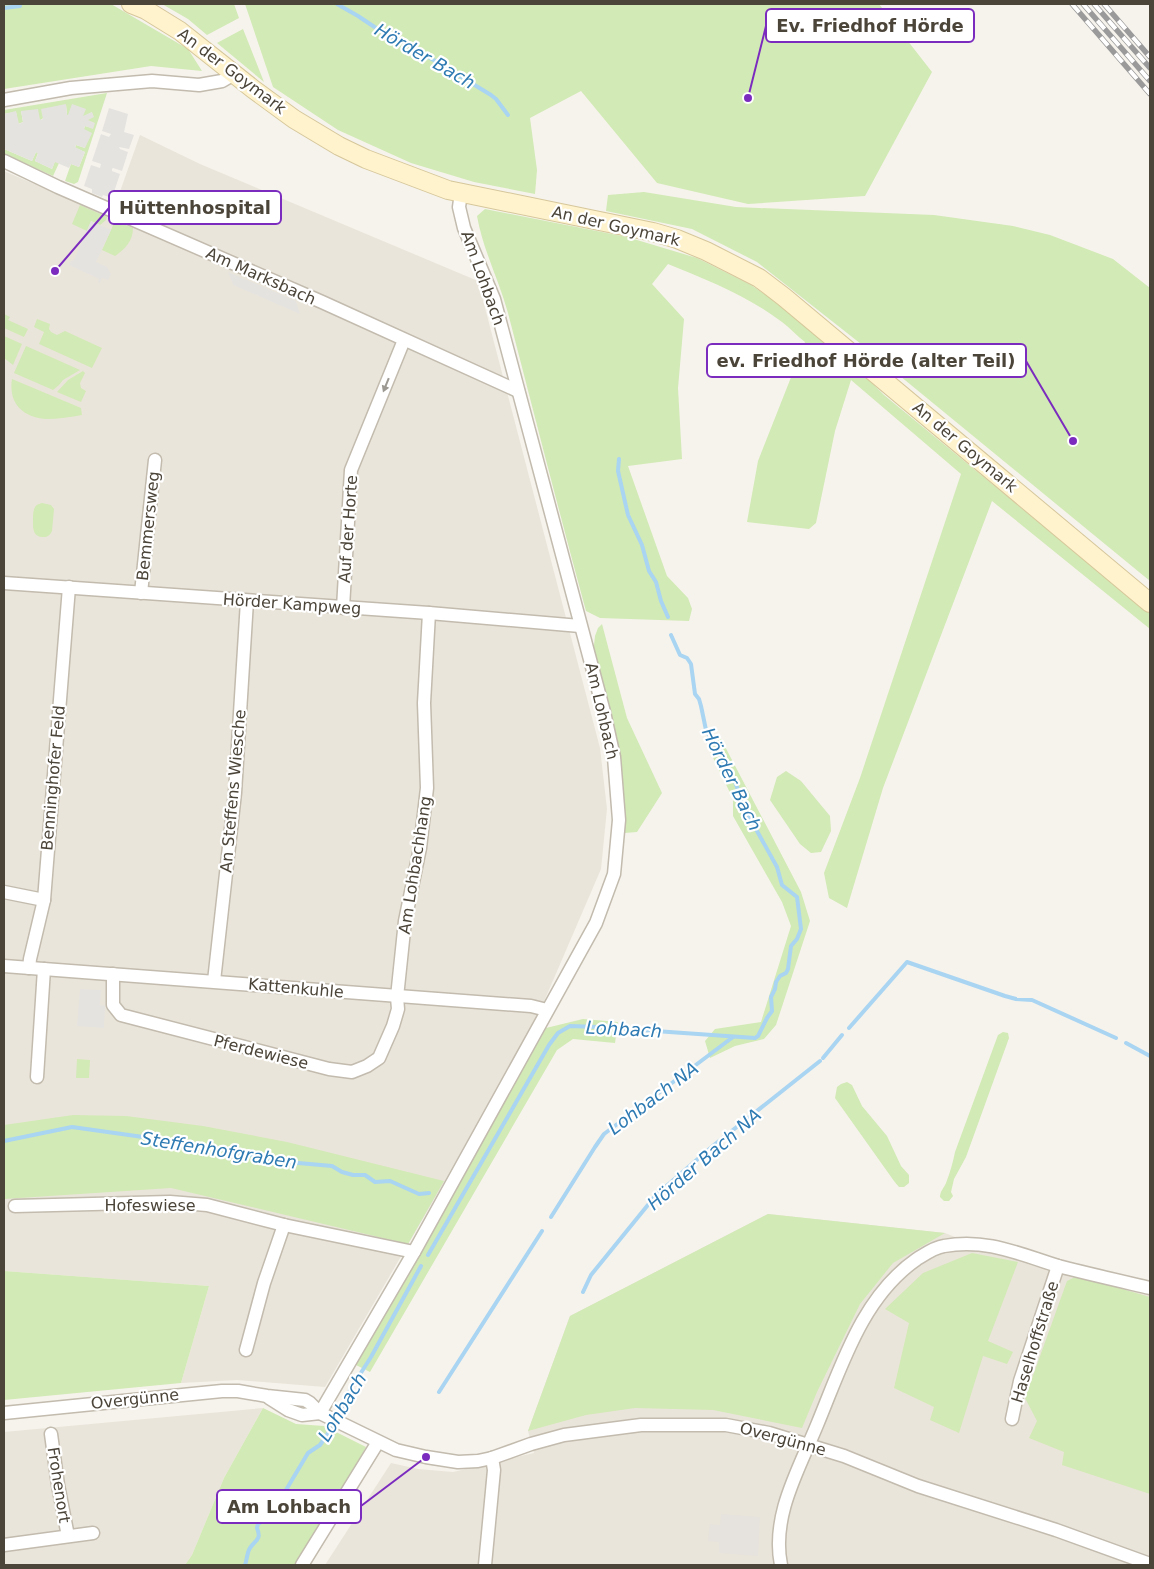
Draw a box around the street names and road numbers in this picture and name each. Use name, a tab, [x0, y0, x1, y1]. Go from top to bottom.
street label: An der Goymark	[174, 24, 291, 118]
street label: An der Goymark	[550, 202, 683, 250]
street label: Am Lohbach	[457, 228, 509, 328]
street label: Am Marksbach	[203, 243, 319, 309]
street label: An der Goymark	[909, 398, 1022, 497]
street label: Bemmersweg	[133, 470, 163, 582]
street label: Auf der Horte	[335, 474, 361, 584]
street label: Hörder Kampweg	[222, 590, 362, 618]
street label: Am Lohbach	[582, 661, 622, 761]
street label: Benninghofer Feld	[37, 705, 69, 851]
street label: An Steffens Wiesche	[216, 709, 250, 873]
street label: Am Lohbachhang	[395, 795, 435, 935]
street label: Kattenkuhle	[247, 974, 345, 1002]
street label: Pferdewiese	[212, 1031, 310, 1073]
street label: Hofeswiese	[104, 1196, 196, 1215]
street label: Haselhoffstraße	[1007, 1279, 1063, 1405]
street label: Overgünne	[90, 1385, 180, 1413]
street label: Overgünne	[738, 1418, 828, 1460]
street label: Frohenort	[44, 1446, 74, 1524]

